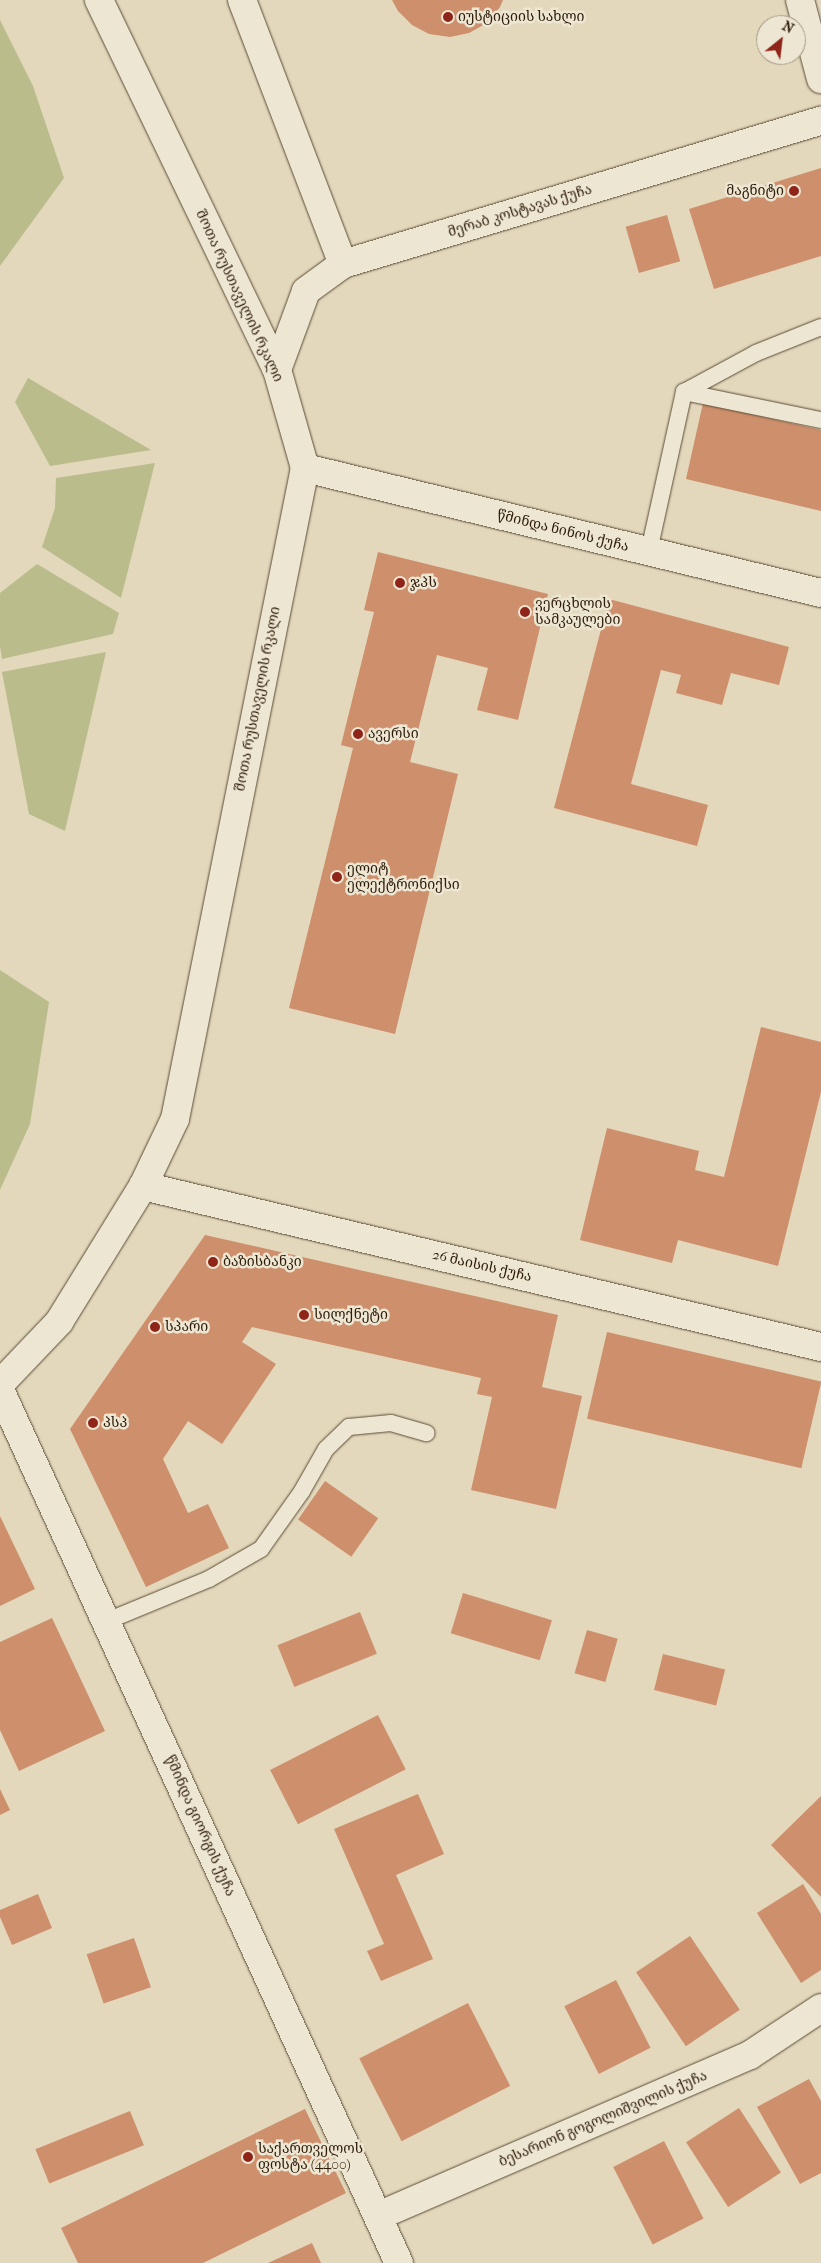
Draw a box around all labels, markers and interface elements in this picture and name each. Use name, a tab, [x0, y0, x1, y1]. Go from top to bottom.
place label: იუსტიციის სახლი	[458, 9, 584, 25]
marker: იუსტიციის სახლი	[442, 11, 454, 23]
north arrow	[756, 15, 806, 65]
text: N	[779, 17, 797, 37]
street label: მერაბ კოსტავას ქუჩა	[446, 181, 594, 241]
place label: მაგნიტი	[726, 183, 784, 199]
marker: მაგნიტი	[788, 185, 800, 197]
street label: შოთა რუსთაველის რკალი	[192, 207, 286, 385]
street label: წმინდა ნინოს ქუჩა	[496, 507, 630, 555]
place label: ჯპს	[410, 575, 437, 591]
marker: ჯპს	[394, 577, 406, 589]
place label: ვერცხლის სამკაულები	[535, 596, 620, 628]
street label: შოთა რუსთაველის რკალი	[232, 605, 284, 793]
marker: ვერცხლის სამკაულები	[519, 606, 531, 618]
place label: ავერსი	[368, 726, 419, 742]
marker: ავერსი	[352, 728, 364, 740]
place label: ელიტ ელექტრონიქსი	[347, 861, 460, 894]
marker: ელიტ ელექტრონიქსი	[331, 871, 343, 883]
street label: 26 მაისის ქუჩა	[431, 1246, 533, 1286]
place label: ბაზისბანკი	[223, 1254, 302, 1270]
marker: ბაზისბანკი	[207, 1256, 219, 1268]
place label: სილქნეტი	[314, 1307, 388, 1323]
marker: სილქნეტი	[298, 1309, 310, 1321]
place label: სპარი	[165, 1319, 208, 1335]
marker: სპარი	[149, 1321, 161, 1333]
place label: პსპ	[103, 1415, 127, 1431]
marker: პსპ	[87, 1417, 99, 1429]
street label: წმინდა გიორგის ქუჩა	[161, 1753, 239, 1899]
street label: ბესარიონ გოგოლიშვილის ქუჩა	[496, 2067, 710, 2171]
place label: საქართველოს ფოსტა (4400)	[258, 2141, 363, 2174]
marker: საქართველოს ფოსტა (4400)	[242, 2151, 254, 2163]

